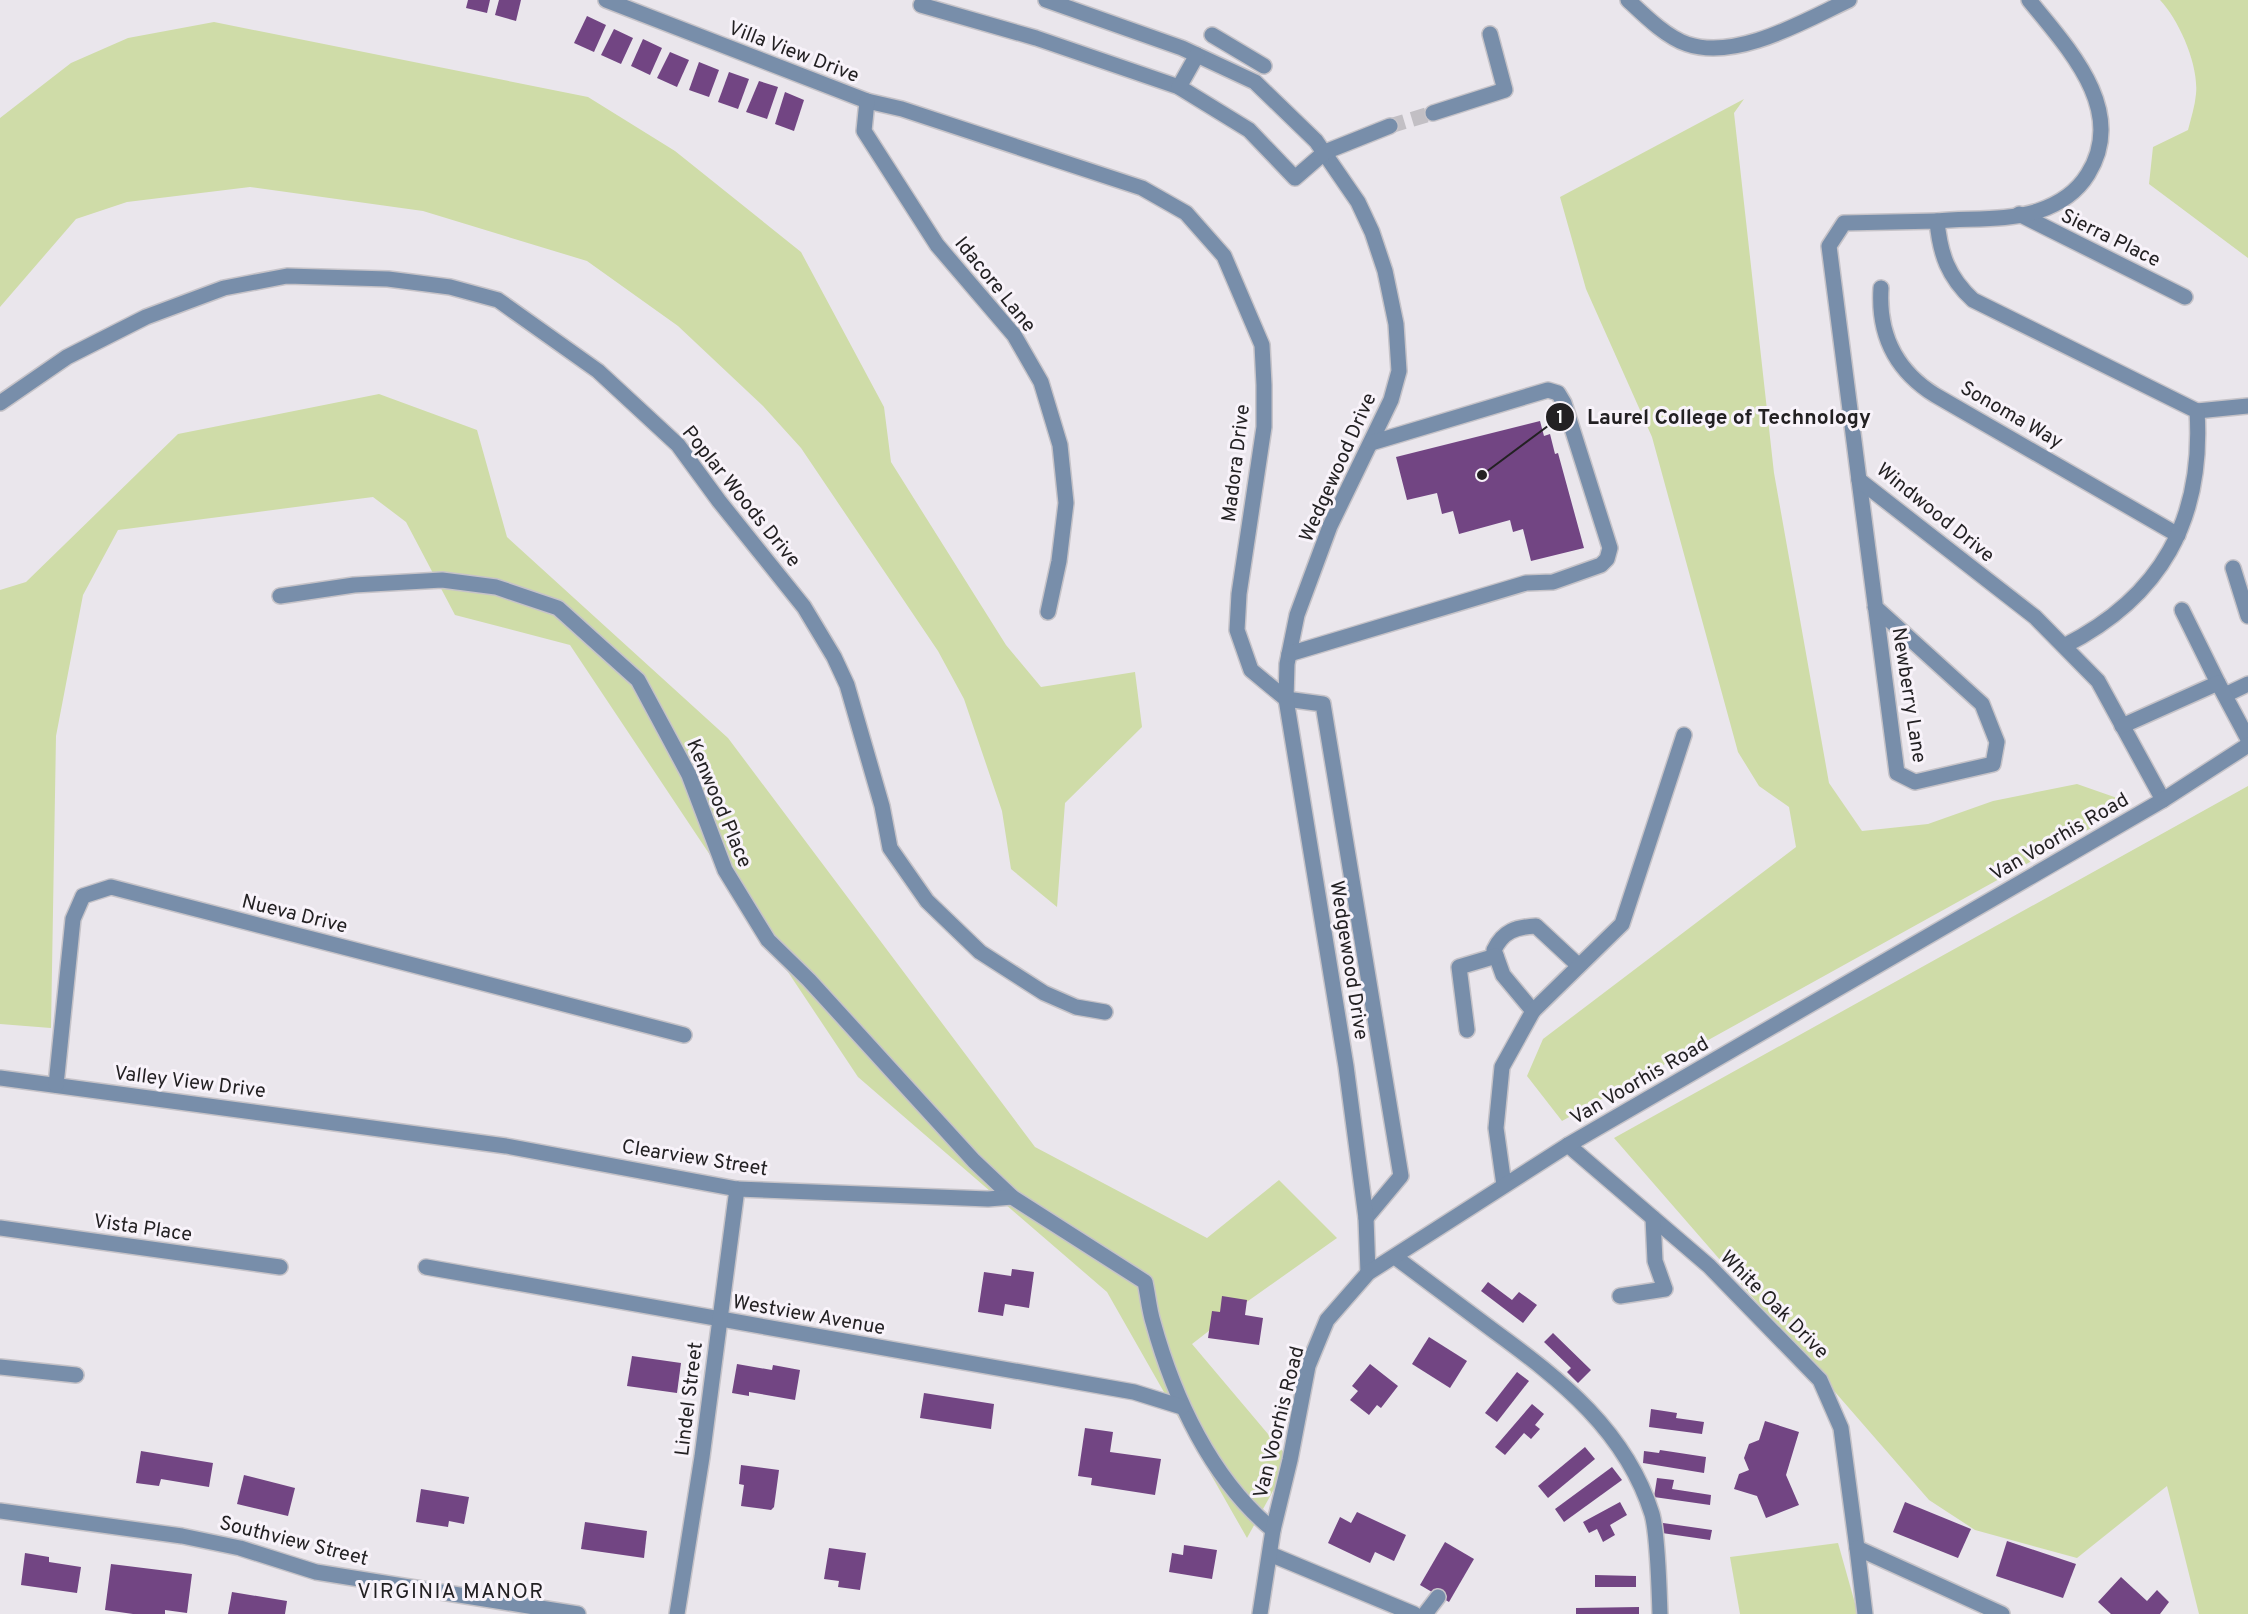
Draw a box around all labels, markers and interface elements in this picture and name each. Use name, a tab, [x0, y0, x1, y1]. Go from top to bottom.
street label: Villa View Drive	[724, 16, 862, 90]
street label: Sierra Place	[2056, 203, 2164, 274]
street label: Idacore Lane	[948, 232, 1041, 339]
street label: Sonoma Way	[1955, 376, 2067, 456]
street label: Wedgewood Drive	[1294, 389, 1383, 547]
callout: Laurel College of Technology	[1545, 397, 1883, 436]
street label: Madora Drive	[1217, 403, 1257, 524]
text: Laurel College of Technology	[1587, 405, 1871, 432]
text: 1	[1556, 407, 1564, 430]
street label: Poplar Woods Drive	[675, 421, 806, 574]
street label: Windwood Drive	[1870, 458, 1999, 569]
street label: Newberry Lane	[1884, 626, 1932, 765]
street label: Kenwood Place	[679, 736, 757, 872]
street label: Van Voorhis Road	[1986, 788, 2134, 888]
street label: Wedgewood Drive	[1323, 879, 1373, 1042]
street label: Nueva Drive	[239, 889, 350, 941]
street label: Van Voorhis Road	[1566, 1032, 1714, 1132]
street label: Valley View Drive	[112, 1061, 267, 1105]
street label: Clearview Street	[620, 1135, 770, 1183]
street label: Vista Place	[92, 1209, 194, 1249]
street label: White Oak Drive	[1714, 1246, 1833, 1365]
street label: Westview Avenue	[730, 1290, 887, 1342]
street label: Lindel Street	[670, 1341, 710, 1458]
street label: Van Voorhis Road	[1248, 1344, 1311, 1501]
street label: Southview Street	[216, 1511, 371, 1573]
district label: VIRGINIA MANOR	[357, 1579, 545, 1606]

